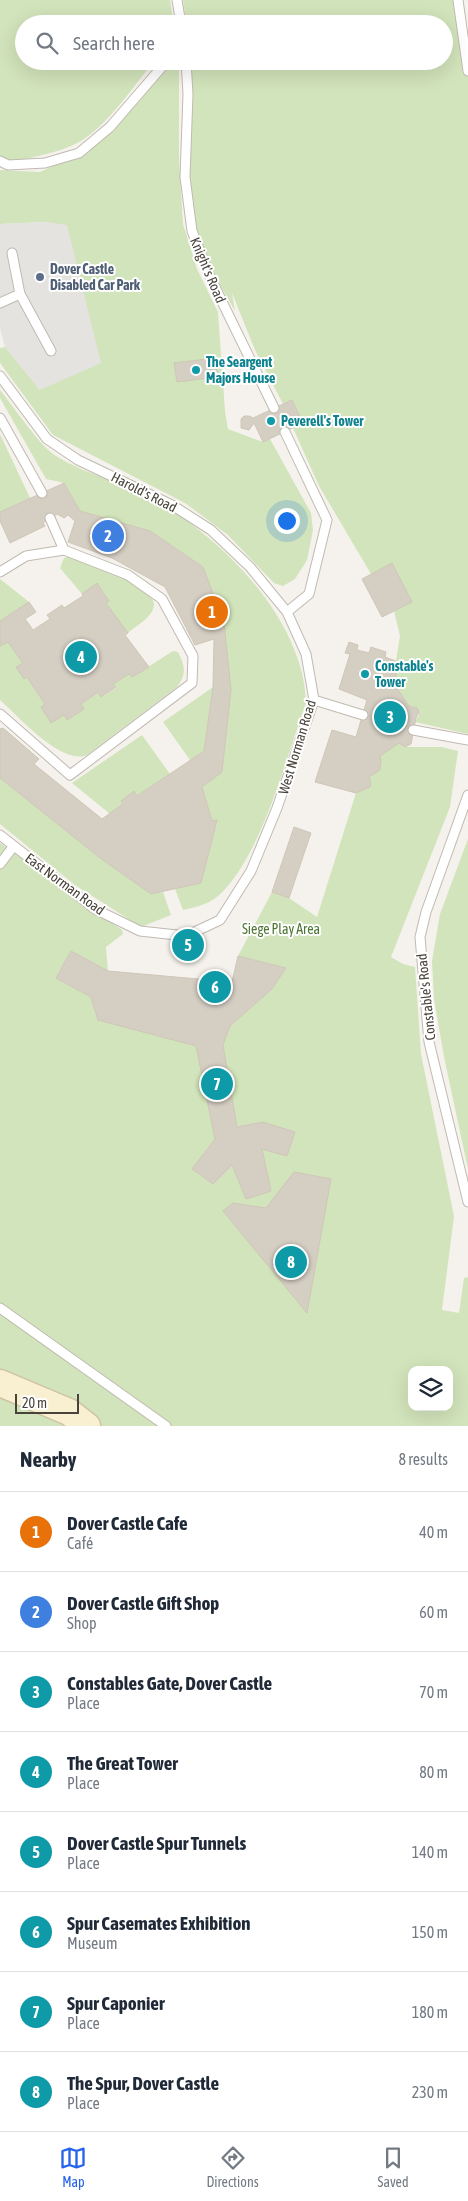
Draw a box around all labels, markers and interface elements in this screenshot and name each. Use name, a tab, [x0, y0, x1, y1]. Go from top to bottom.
search box	[15, 15, 453, 70]
icon: search	[33, 29, 61, 57]
text: Search here	[73, 32, 155, 54]
street label: Knight's Road	[187, 235, 229, 305]
place label: Dover Castle Disabled Car Park	[50, 261, 141, 293]
marker: Dover Castle Disabled Car Park	[34, 271, 46, 283]
place label: The Seargent Majors House	[206, 354, 275, 386]
marker: The Seargent Majors House	[190, 364, 202, 376]
place label: Peverell's Tower	[281, 413, 364, 429]
marker: Peverell's Tower	[265, 415, 277, 427]
street label: Harold's Road	[109, 469, 179, 515]
your location	[274, 508, 300, 534]
pin: 2	[92, 517, 124, 555]
pin: 1	[196, 593, 228, 631]
pin: 4	[65, 638, 97, 676]
place label: Constable's Tower	[375, 658, 434, 690]
marker: Constable's Tower	[359, 668, 371, 680]
street label: West Norman Road	[275, 698, 319, 796]
pin: 3	[374, 698, 406, 736]
street label: East Norman Road	[22, 850, 108, 918]
park label: Siege Play Area	[242, 921, 320, 937]
pin: 5	[172, 926, 204, 964]
street label: Constable's Road	[413, 953, 439, 1041]
pin: 6	[199, 968, 231, 1006]
pin: 7	[201, 1065, 233, 1103]
pin: 8	[275, 1243, 307, 1281]
map controls	[408, 1366, 453, 1411]
button: layers	[408, 1366, 453, 1411]
scale bar	[15, 1391, 79, 1414]
text: 20 m	[22, 1395, 47, 1411]
text: Nearby	[20, 1447, 76, 1471]
text: 8 results	[398, 1450, 448, 1468]
text: Dover Castle Cafe	[67, 1512, 188, 1534]
text: 1	[32, 1523, 40, 1541]
text: 40 m	[419, 1523, 448, 1541]
text: Café	[67, 1534, 93, 1552]
text: Dover Castle Gift Shop	[67, 1592, 219, 1614]
text: 2	[32, 1603, 40, 1621]
text: 60 m	[419, 1603, 448, 1621]
text: Shop	[67, 1614, 97, 1632]
text: Constables Gate, Dover Castle	[67, 1672, 272, 1694]
text: 3	[32, 1683, 40, 1701]
text: 70 m	[419, 1683, 448, 1701]
text: Place	[67, 1694, 100, 1712]
text: The Great Tower	[67, 1752, 178, 1774]
text: 4	[32, 1763, 40, 1781]
text: 80 m	[419, 1763, 448, 1781]
text: Place	[67, 1774, 100, 1792]
text: Dover Castle Spur Tunnels	[67, 1832, 246, 1854]
text: 5	[32, 1843, 40, 1861]
text: 140 m	[412, 1843, 448, 1861]
text: Place	[67, 1854, 100, 1872]
text: Spur Casemates Exhibition	[67, 1912, 251, 1934]
text: 6	[32, 1923, 40, 1941]
text: 150 m	[412, 1923, 448, 1941]
text: Museum	[67, 1934, 118, 1952]
text: Spur Caponier	[67, 1992, 165, 2014]
text: 7	[32, 2003, 40, 2021]
text: 180 m	[412, 2003, 448, 2021]
text: Place	[67, 2014, 100, 2032]
text: The Spur, Dover Castle	[67, 2072, 219, 2094]
text: 8	[32, 2083, 40, 2101]
text: 230 m	[412, 2083, 448, 2101]
text: Place	[67, 2094, 100, 2112]
tab: Map	[59, 2144, 87, 2190]
tab: Directions	[206, 2144, 259, 2190]
tab: Saved	[378, 2144, 409, 2190]

